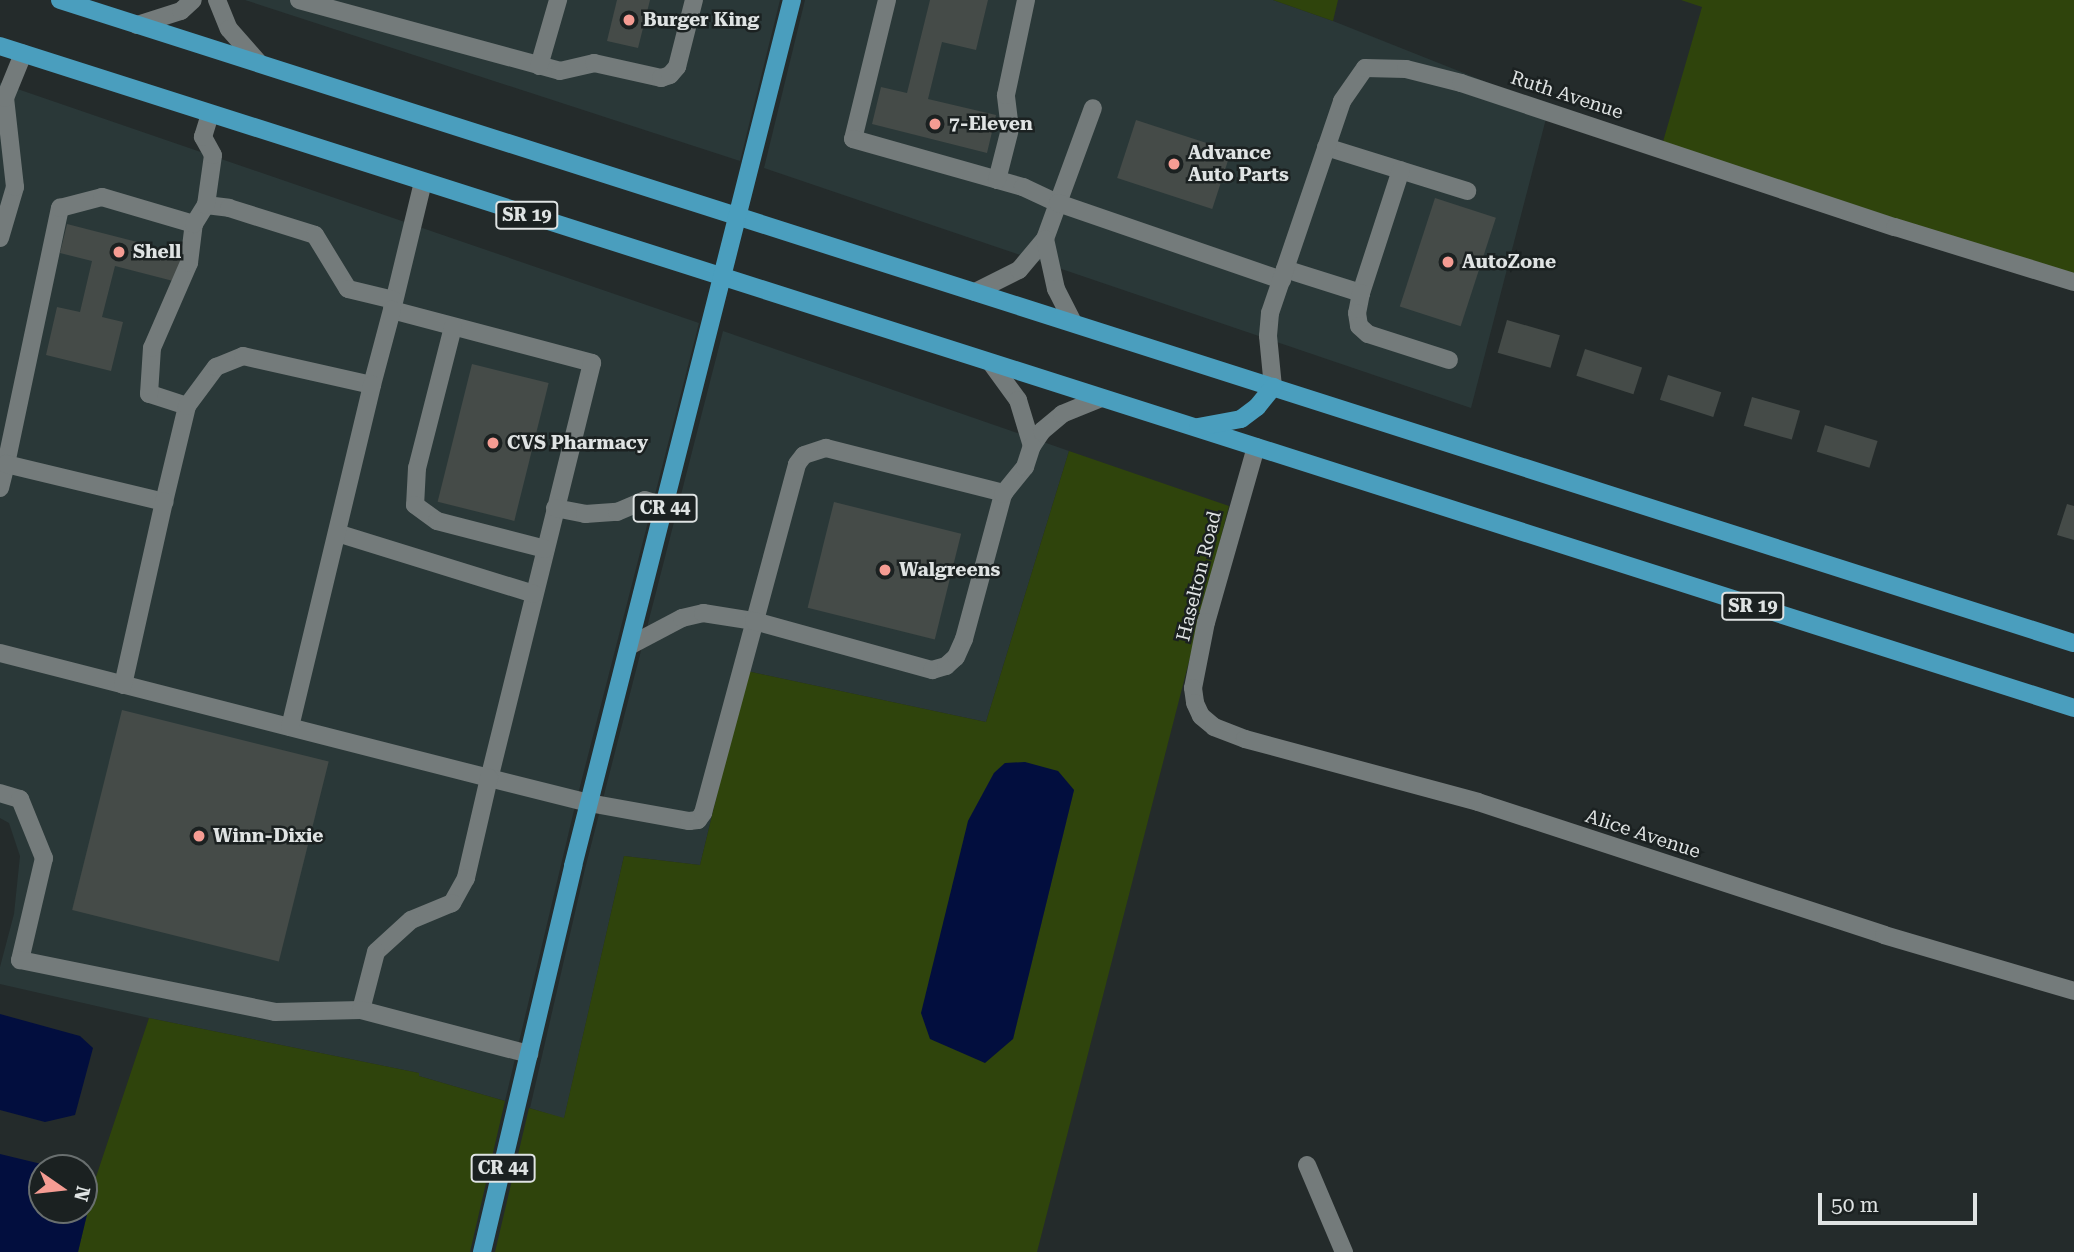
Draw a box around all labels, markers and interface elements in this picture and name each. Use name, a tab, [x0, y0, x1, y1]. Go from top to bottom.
place label: Burger King	[643, 9, 759, 31]
marker: Burger King	[621, 12, 637, 28]
street label: Ruth Avenue	[1508, 66, 1626, 124]
place label: 7-Eleven	[949, 113, 1033, 135]
marker: 7-Eleven	[927, 116, 943, 132]
place label: Advance Auto Parts	[1188, 142, 1289, 186]
marker: Advance Auto Parts	[1166, 156, 1182, 172]
road number: SR 19	[494, 200, 560, 230]
place label: Shell	[133, 241, 181, 263]
marker: Shell	[111, 244, 127, 260]
place label: AutoZone	[1462, 251, 1556, 273]
marker: AutoZone	[1440, 254, 1456, 270]
place label: CVS Pharmacy	[507, 432, 648, 454]
marker: CVS Pharmacy	[485, 435, 501, 451]
road number: CR 44	[632, 494, 698, 522]
street label: Haselton Road	[1172, 509, 1226, 643]
place label: Walgreens	[899, 559, 1000, 581]
marker: Walgreens	[877, 562, 893, 578]
road number: SR 19	[1720, 592, 1786, 620]
street label: Alice Avenue	[1583, 805, 1703, 863]
place label: Winn-Dixie	[213, 825, 323, 847]
marker: Winn-Dixie	[191, 828, 207, 844]
north arrow	[28, 1154, 98, 1224]
road number: CR 44	[470, 1154, 536, 1182]
scale bar	[1822, 1178, 1981, 1222]
text: N	[69, 1184, 95, 1204]
text: 50 m	[1831, 1193, 1879, 1217]

